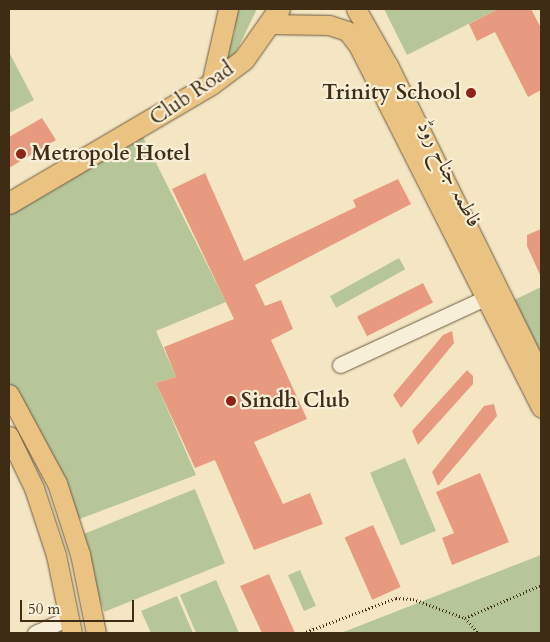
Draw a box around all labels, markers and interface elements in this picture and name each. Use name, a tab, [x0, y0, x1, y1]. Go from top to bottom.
street label: Club Road	[145, 57, 239, 131]
place label: Trinity School	[322, 80, 461, 106]
marker: Trinity School	[465, 87, 477, 99]
street label: فاطمہ جناح روڈ	[411, 116, 487, 232]
place label: Metropole Hotel	[31, 141, 190, 167]
marker: Metropole Hotel	[15, 148, 27, 160]
place label: Sindh Club	[241, 388, 350, 414]
marker: Sindh Club	[225, 395, 237, 407]
scale bar	[22, 590, 136, 622]
text: 50 m	[28, 599, 60, 619]

